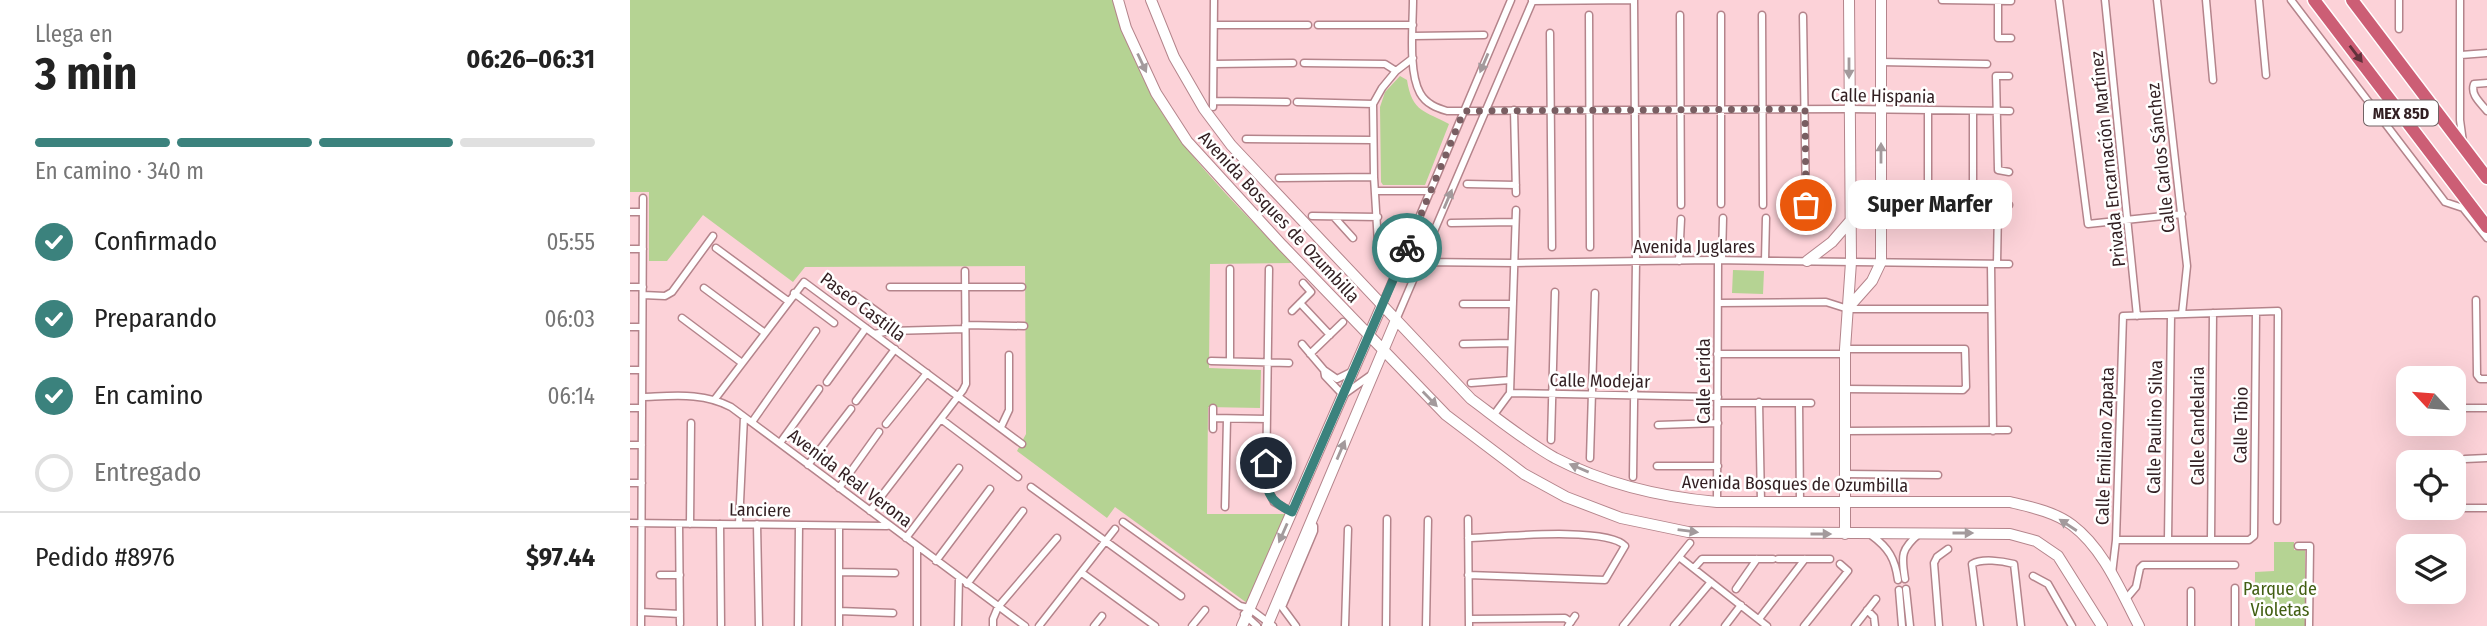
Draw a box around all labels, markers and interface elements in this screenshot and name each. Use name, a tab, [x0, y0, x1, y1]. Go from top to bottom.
text: Llega en	[35, 20, 113, 48]
text: 06:26–06:31	[466, 44, 595, 75]
one-way arrow	[2348, 45, 2363, 63]
text: 3 min	[35, 46, 137, 101]
street label: Privada Encarnación Martínez	[2086, 50, 2130, 268]
one-way arrow	[1478, 52, 1489, 73]
one-way arrow	[1137, 53, 1148, 74]
one-way arrow	[1843, 57, 1855, 79]
street label: Calle Carlos Sánchez	[2142, 82, 2180, 234]
street label: Calle Hispania	[1831, 84, 1936, 108]
road number: MEX 85D	[2364, 100, 2438, 125]
street label: Avenida Bosques de Ozumbilla	[1194, 127, 1364, 307]
one-way arrow	[1875, 142, 1886, 164]
text: En camino · 340 m	[35, 157, 204, 185]
pin	[1776, 175, 1836, 235]
callout: Super Marfer	[1848, 180, 2012, 230]
icon: bag	[1787, 186, 1825, 224]
one-way arrow	[1442, 189, 1454, 209]
text: Super Marfer	[1867, 190, 1993, 218]
courier	[1372, 213, 1442, 283]
icon: check	[35, 223, 73, 261]
text: Confirmado	[94, 226, 217, 257]
text: 05:55	[546, 228, 595, 256]
icon: bike	[1388, 229, 1426, 267]
street label: Avenida Juglares	[1633, 236, 1755, 258]
street label: Paseo Castilla	[816, 268, 910, 346]
icon: check	[35, 300, 73, 338]
text: Preparando	[94, 303, 217, 334]
text: 06:03	[545, 305, 595, 333]
street label: Calle Lerida	[1693, 338, 1715, 424]
street label: Calle Paulino Silva	[2143, 360, 2167, 494]
street label: Calle Candelaria	[2187, 366, 2209, 486]
north arrow	[2396, 366, 2466, 436]
map controls	[2396, 366, 2466, 604]
street label: Calle Emiliano Zapata	[2091, 367, 2119, 525]
street label: Calle Modejar	[1550, 369, 1651, 393]
icon: check	[35, 377, 73, 415]
text: En camino	[94, 380, 203, 411]
text: 06:14	[548, 382, 595, 410]
street label: Calle Tibio	[2229, 387, 2253, 463]
one-way arrow	[1422, 390, 1439, 407]
street label: Avenida Real Verona	[783, 424, 917, 532]
pin	[1236, 433, 1296, 493]
one-way arrow	[1336, 440, 1347, 461]
icon: home	[1247, 444, 1285, 482]
button: locate	[2396, 450, 2466, 520]
text: Entregado	[94, 457, 201, 488]
one-way arrow	[1569, 462, 1589, 474]
street label: Avenida Bosques de Ozumbilla	[1682, 471, 1909, 497]
street label: Lanciere	[729, 498, 791, 522]
one-way arrow	[2058, 518, 2078, 531]
one-way arrow	[1277, 522, 1288, 543]
one-way arrow	[1677, 526, 1699, 537]
one-way arrow	[1811, 528, 1833, 540]
one-way arrow	[1952, 528, 1974, 539]
button: layers	[2396, 534, 2466, 604]
text: Pedido #8976	[35, 542, 175, 573]
text: $97.44	[526, 542, 595, 573]
park label: Parque de Violetas	[2243, 578, 2317, 621]

